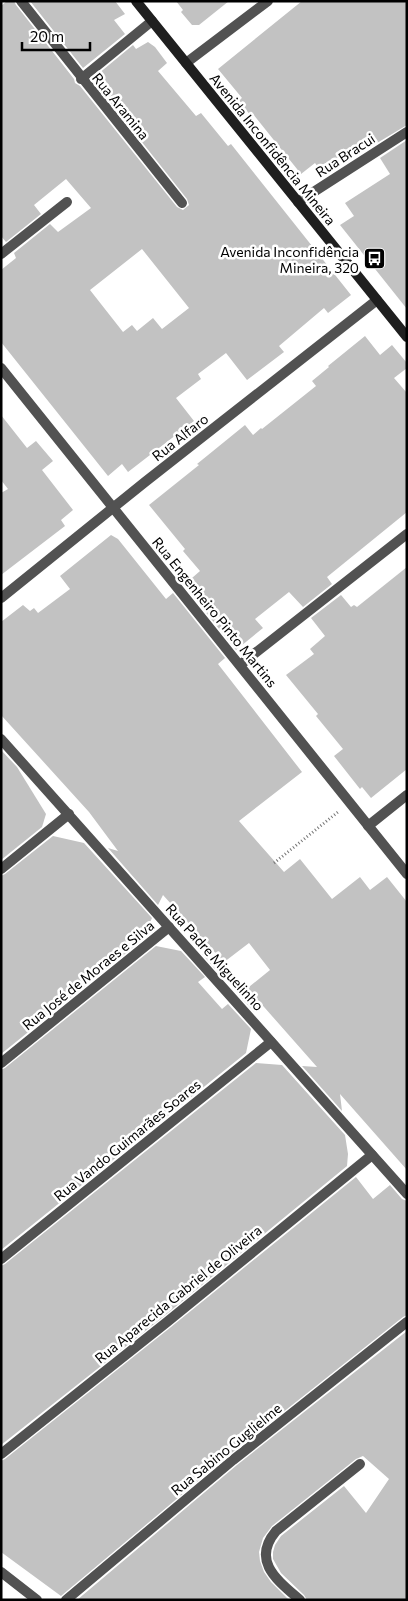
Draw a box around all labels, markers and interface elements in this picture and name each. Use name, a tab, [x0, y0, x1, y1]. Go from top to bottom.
scale bar	[22, 20, 90, 52]
text: 20 m	[30, 27, 64, 45]
street label: Rua Aramina	[89, 69, 153, 143]
street label: Avenida Inconfidência Mineira	[207, 70, 339, 228]
street label: Rua Bracui	[312, 130, 378, 180]
place label: Avenida Inconfidência Mineira, 320	[220, 243, 359, 276]
bus stop icon: Avenida Inconfidência Mineira, 320	[363, 247, 387, 271]
street label: Rua Alfaro	[148, 410, 212, 464]
street label: Rua Engenheiro Pinto Martins	[149, 533, 281, 691]
street label: Rua Padre Miguelinho	[162, 900, 268, 1014]
street label: Rua José de Moraes e Silva	[19, 917, 157, 1033]
street label: Rua Vando Guimarães Soares	[50, 1076, 204, 1204]
street label: Rua Aparecida Gabriel de Oliveira	[91, 1221, 265, 1367]
street label: Rua Sabino Guglielme	[167, 1399, 285, 1499]

